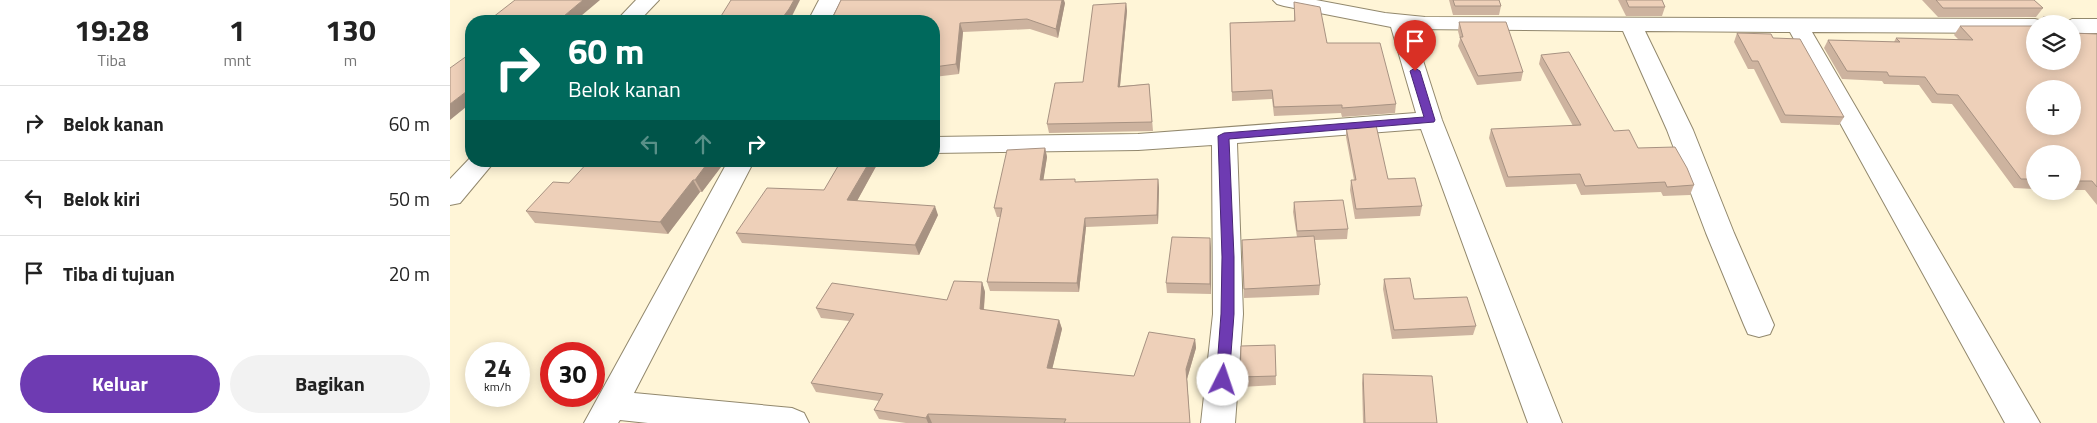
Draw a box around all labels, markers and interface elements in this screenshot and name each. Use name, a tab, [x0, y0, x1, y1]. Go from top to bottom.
text: 19:28	[74, 7, 149, 53]
text: 1	[229, 7, 246, 53]
text: 130	[325, 7, 376, 53]
map controls	[2026, 15, 2081, 200]
button: layers	[2026, 15, 2081, 70]
pin	[1394, 20, 1436, 71]
text: 60 m	[568, 24, 644, 78]
icon: arrive	[1401, 27, 1429, 55]
icon: right	[485, 35, 550, 100]
text: Tiba	[98, 48, 126, 72]
text: mnt	[223, 48, 251, 72]
text: m	[344, 48, 357, 72]
text: Belok kanan	[568, 72, 681, 106]
button: +	[2026, 80, 2081, 135]
icon: right	[20, 109, 48, 137]
text: Belok kanan	[63, 109, 164, 138]
text: 60 m	[389, 109, 430, 138]
icon: left	[636, 130, 664, 158]
icon: ahead	[689, 130, 717, 158]
icon: right	[742, 130, 770, 158]
button: −	[2026, 145, 2081, 200]
icon: left	[20, 184, 48, 212]
text: Belok kiri	[63, 184, 140, 213]
text: 50 m	[389, 184, 430, 213]
icon: arrive	[20, 259, 48, 287]
text: Tiba di tujuan	[63, 259, 175, 288]
text: 20 m	[389, 259, 430, 288]
speed limit sign: 30	[540, 342, 605, 407]
text: 24	[483, 349, 512, 387]
position arrow	[1196, 353, 1248, 405]
button: Keluar	[20, 355, 220, 413]
button: Bagikan	[230, 355, 430, 413]
text: km/h	[484, 377, 511, 396]

